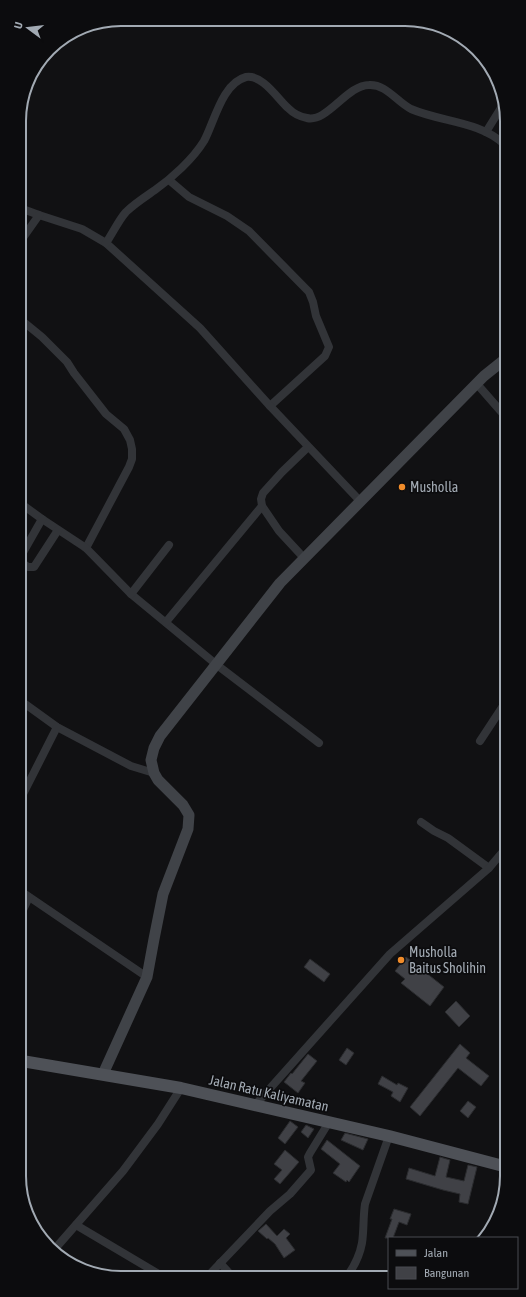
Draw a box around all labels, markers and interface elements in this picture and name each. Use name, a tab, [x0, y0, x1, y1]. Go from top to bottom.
north arrow	[8, 8, 48, 48]
text: U	[12, 21, 25, 30]
place label: Musholla	[410, 479, 458, 495]
marker: Musholla	[397, 482, 407, 492]
place label: Musholla Baitus Sholihin	[409, 944, 486, 976]
marker: Musholla Baitus Sholihin	[396, 955, 406, 965]
street label: Jalan Ratu Kaliyamatan	[208, 1071, 330, 1115]
legend	[388, 1237, 518, 1289]
text: Jalan	[424, 1246, 448, 1260]
text: Bangunan	[424, 1266, 469, 1280]

